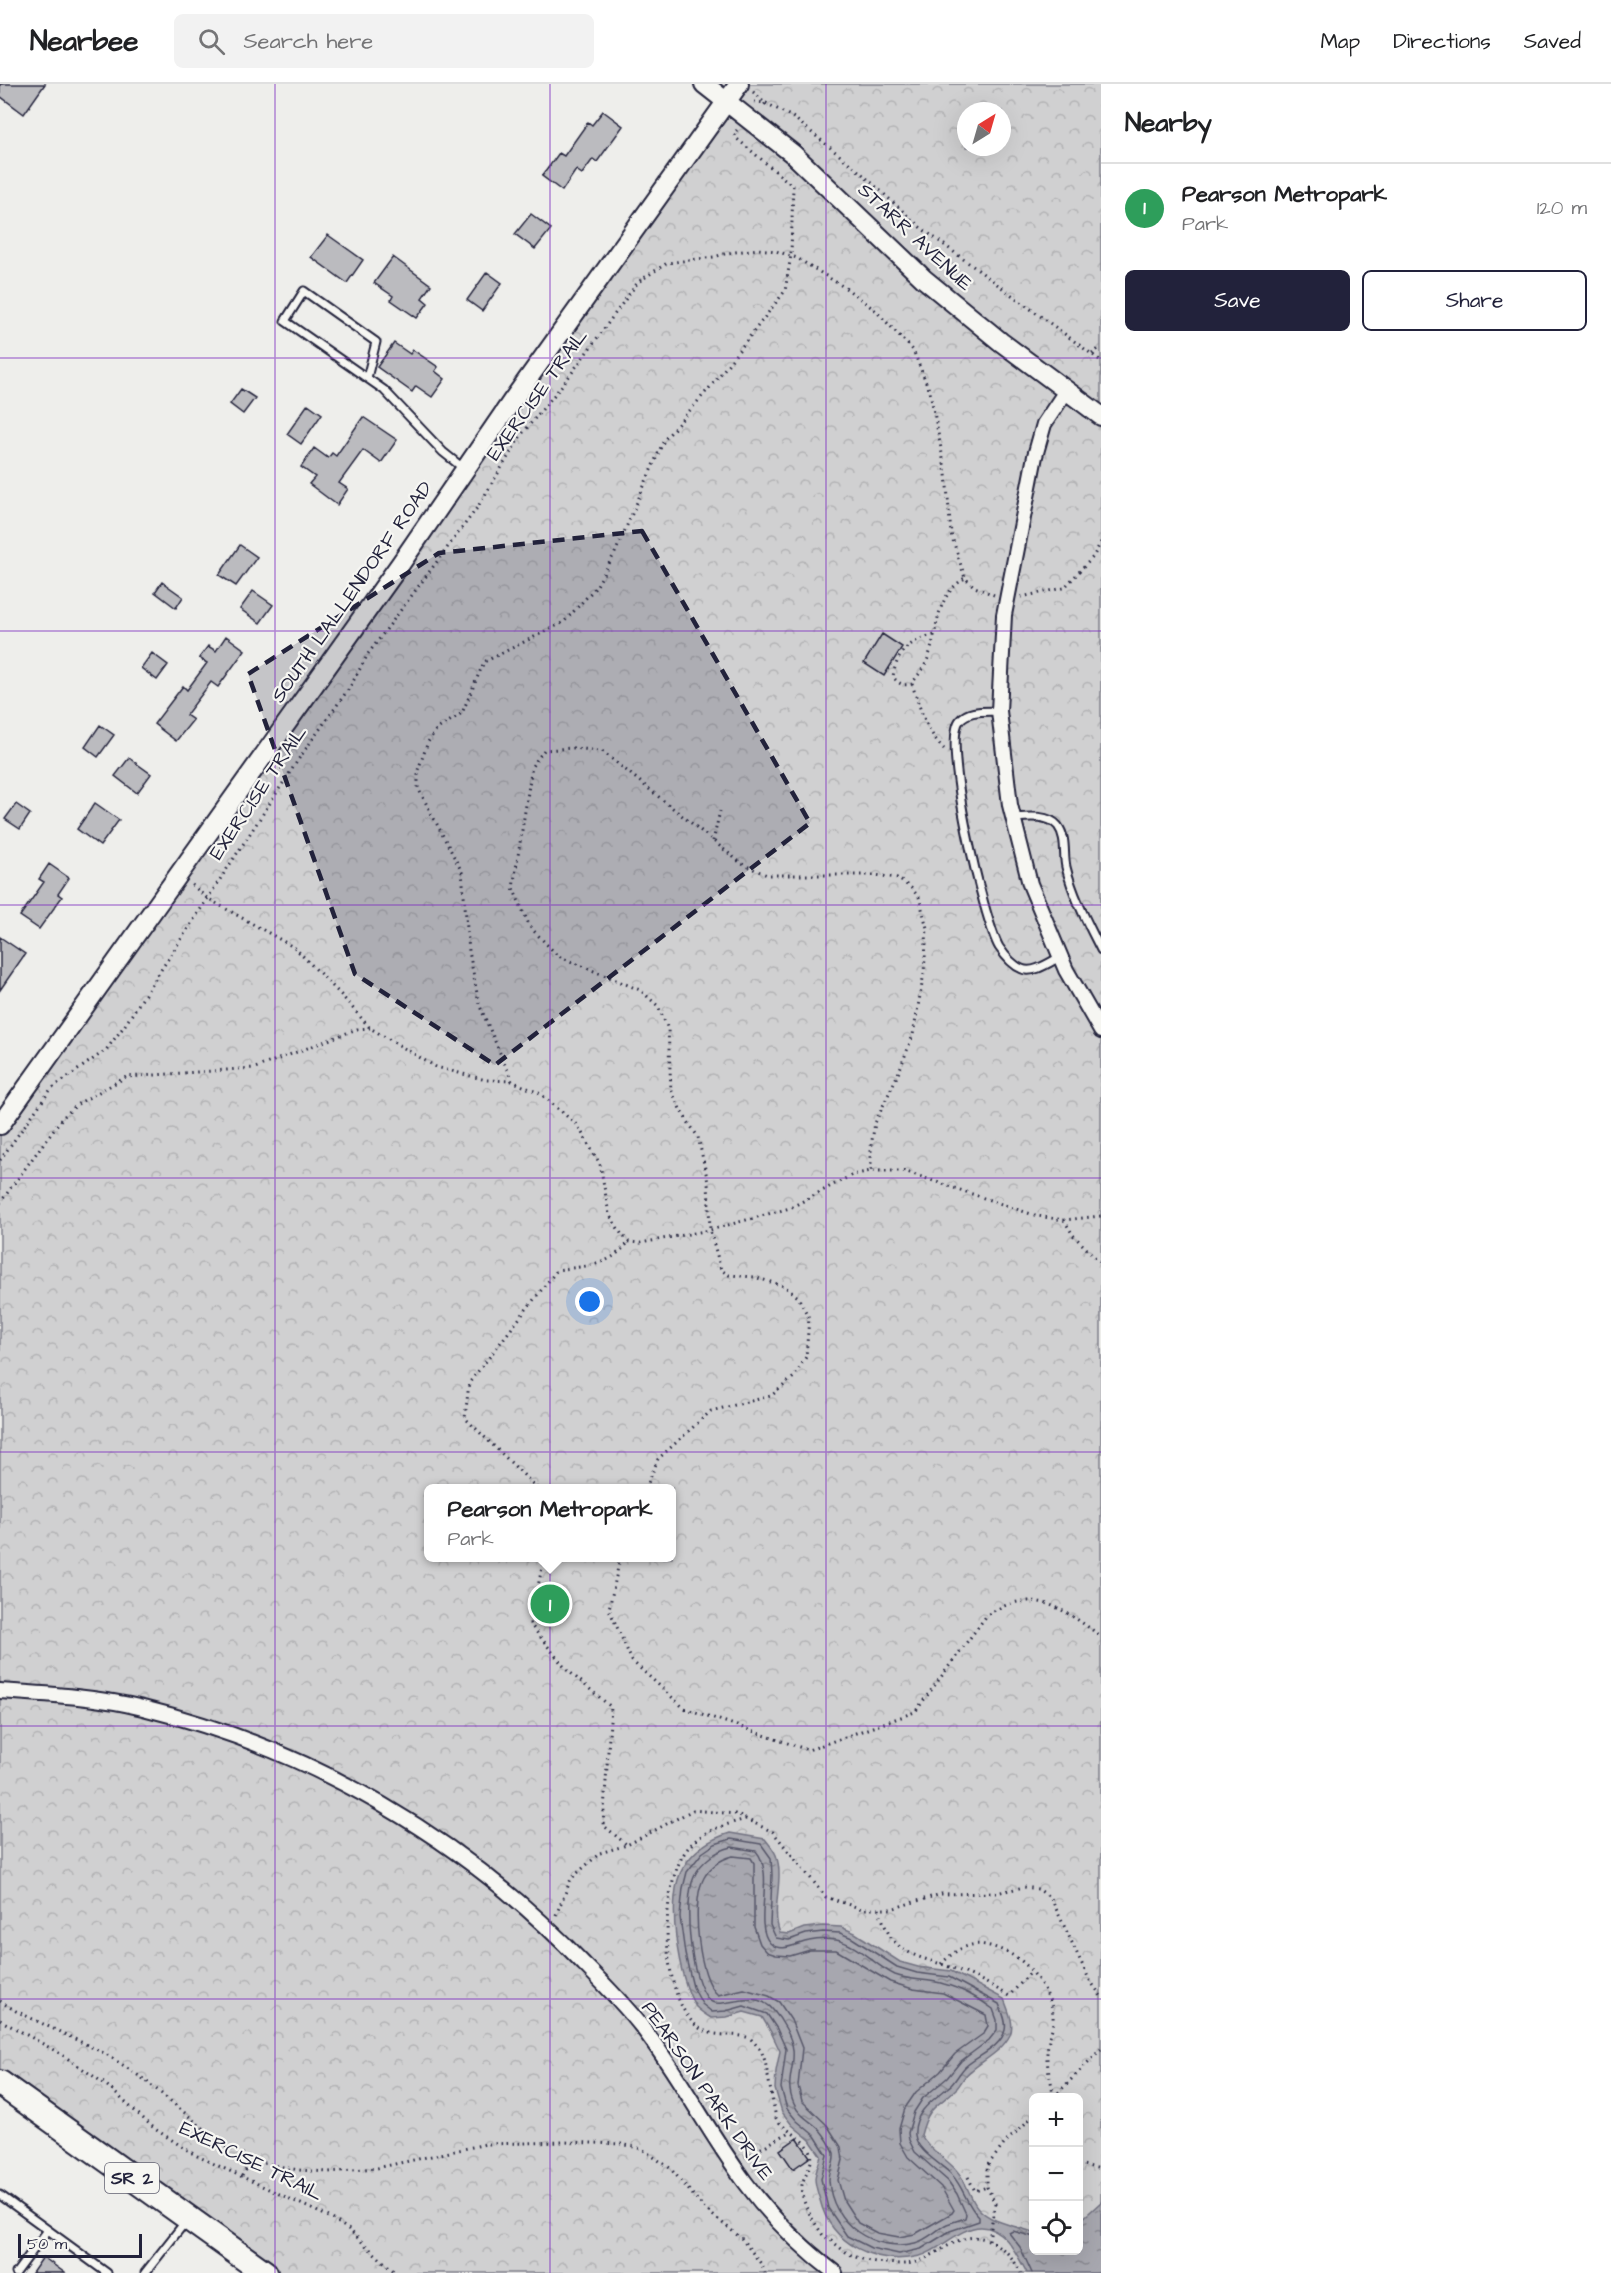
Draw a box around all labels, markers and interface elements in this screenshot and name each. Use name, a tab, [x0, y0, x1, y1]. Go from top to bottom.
search box	[174, 14, 594, 68]
text: Nearbee	[30, 22, 138, 61]
icon: search	[195, 25, 228, 58]
text: Search here	[243, 26, 373, 57]
text: Map	[1320, 27, 1360, 56]
text: Directions	[1393, 27, 1491, 56]
text: Saved	[1524, 27, 1581, 56]
north arrow	[957, 102, 1011, 156]
text: Nearby	[1125, 105, 1212, 141]
street label: STARR AVENUE	[852, 176, 979, 298]
text: Pearson Metropark	[1182, 179, 1387, 210]
text: 1	[1143, 194, 1146, 222]
text: 120 m	[1537, 194, 1587, 222]
text: Park	[1182, 210, 1228, 238]
button: Save	[1125, 270, 1350, 331]
button: Share	[1362, 270, 1587, 331]
street label: EXERCISE TRAIL	[480, 323, 594, 466]
street label: SOUTH LALLENDORF ROAD	[265, 476, 439, 708]
street label: EXERCISE TRAIL	[203, 720, 313, 866]
your location	[575, 1287, 604, 1316]
popup	[424, 1484, 676, 1562]
text: Pearson Metropark	[447, 1494, 653, 1525]
text: Park	[447, 1525, 494, 1553]
pin: 1	[530, 1582, 570, 1627]
street label: PEARSON PARK DRIVE	[634, 1996, 780, 2186]
map controls	[1029, 2093, 1083, 2255]
button: +	[1029, 2093, 1083, 2147]
street label: EXERCISE TRAIL	[175, 2114, 327, 2208]
button: −	[1029, 2147, 1083, 2201]
road number: SR 2	[105, 2163, 159, 2193]
button: locate	[1029, 2201, 1083, 2255]
scale bar	[18, 2231, 142, 2258]
text: 50 m	[27, 2233, 67, 2255]

